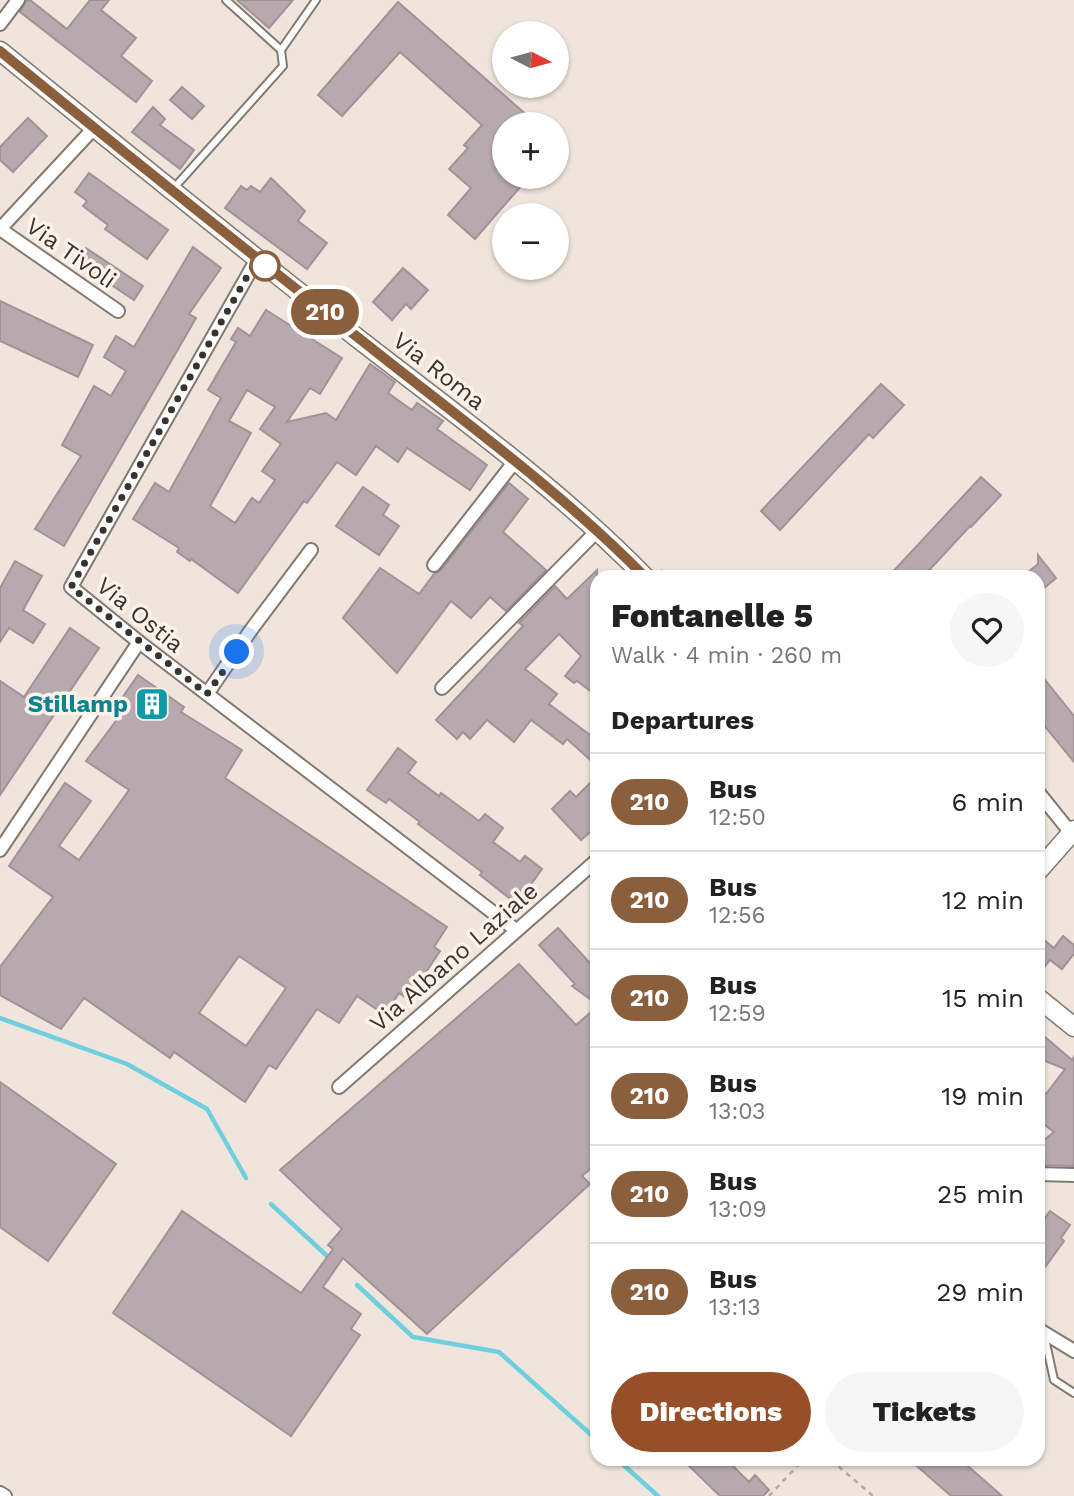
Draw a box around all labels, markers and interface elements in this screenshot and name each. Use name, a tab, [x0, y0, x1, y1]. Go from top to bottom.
north arrow	[492, 21, 569, 98]
map controls	[492, 21, 569, 280]
button: +	[492, 112, 569, 189]
button: −	[492, 203, 569, 280]
street label: Via Tivoli	[21, 212, 121, 294]
unlabelled marker	[250, 251, 280, 281]
line badge: 210	[285, 289, 365, 335]
text: 210	[305, 298, 345, 326]
street label: Via Roma	[387, 326, 491, 416]
street label: Via Ostia	[91, 571, 189, 659]
button: heart	[950, 593, 1024, 667]
text: Fontanelle 5	[611, 596, 813, 635]
your location	[219, 634, 254, 669]
text: Walk · 4 min · 260 m	[611, 642, 842, 669]
building icon: Stillamp	[133, 685, 171, 723]
place label: Stillamp	[28, 690, 128, 718]
text: Departures	[611, 705, 754, 735]
text: Bus	[709, 774, 757, 804]
text: 6 min	[952, 787, 1024, 817]
text: 210	[629, 788, 670, 816]
text: 12:50	[709, 804, 766, 831]
text: Bus	[709, 872, 757, 902]
street label: Via Albano Laziale	[364, 876, 544, 1038]
text: 12 min	[942, 885, 1024, 915]
text: 210	[629, 886, 670, 914]
text: 12:56	[709, 902, 766, 929]
text: Bus	[709, 970, 757, 1000]
text: 15 min	[942, 983, 1024, 1013]
text: 210	[629, 984, 670, 1012]
text: 12:59	[709, 1000, 766, 1027]
text: Bus	[709, 1068, 757, 1098]
text: 19 min	[941, 1081, 1024, 1111]
text: 210	[629, 1082, 670, 1110]
text: 13:03	[709, 1098, 765, 1125]
text: Bus	[709, 1166, 757, 1196]
text: 25 min	[937, 1179, 1024, 1209]
text: 210	[629, 1180, 670, 1208]
text: 13:09	[709, 1196, 767, 1223]
text: Bus	[709, 1264, 757, 1294]
text: 29 min	[936, 1277, 1024, 1307]
text: 210	[629, 1278, 670, 1306]
text: 13:13	[709, 1294, 761, 1321]
button: Directions	[611, 1372, 811, 1452]
button: Tickets	[825, 1372, 1024, 1452]

